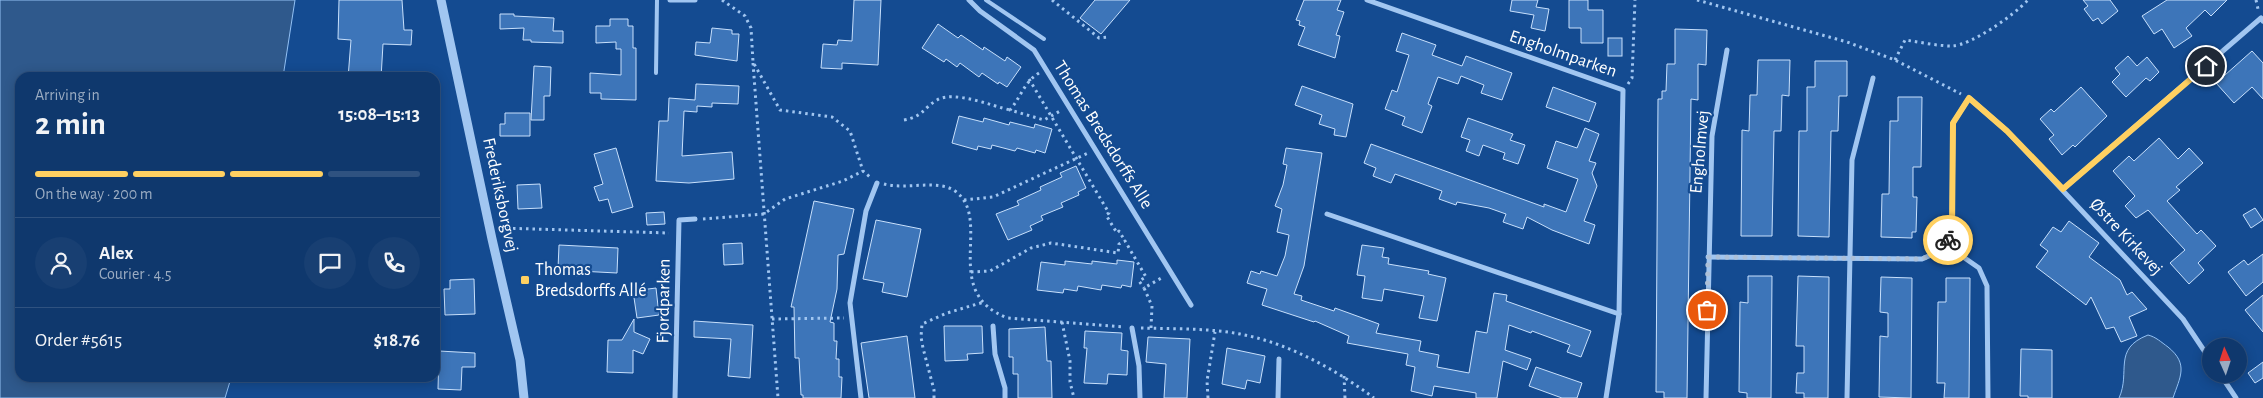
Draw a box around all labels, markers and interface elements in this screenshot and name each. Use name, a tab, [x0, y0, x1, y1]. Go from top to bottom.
street label: Engholmparken	[1507, 27, 1619, 81]
pin	[2185, 45, 2227, 87]
icon: home	[2192, 52, 2220, 80]
street label: Thomas Bredsdorffs Alle	[1050, 58, 1156, 212]
text: Arriving in	[35, 87, 100, 103]
text: 15:08–15:13	[338, 105, 420, 124]
text: 2 min	[35, 108, 106, 140]
street label: Engholmvej	[1687, 110, 1713, 194]
street label: Frederiksborgvej	[479, 136, 521, 254]
text: On the way · 200 m	[35, 186, 153, 202]
street label: Østre Kirkevej	[2086, 195, 2166, 279]
courier	[1923, 215, 1973, 265]
icon: bike	[1934, 226, 1962, 254]
button: person	[35, 237, 87, 289]
button: chat	[304, 237, 356, 289]
button: phone	[368, 237, 420, 289]
text: Alex	[99, 244, 133, 263]
street label: Fjordparken	[654, 258, 674, 344]
place label: Thomas Bredsdorffs Allé	[535, 261, 646, 300]
text: Courier · 4.5	[99, 266, 171, 282]
marker: Thomas Bredsdorffs Allé	[519, 274, 531, 286]
pin	[1686, 289, 1728, 331]
icon: bag	[1693, 296, 1721, 324]
text: Order #5615	[35, 331, 122, 350]
text: $18.76	[374, 331, 420, 350]
north arrow	[2202, 338, 2248, 382]
map controls	[2202, 338, 2247, 383]

